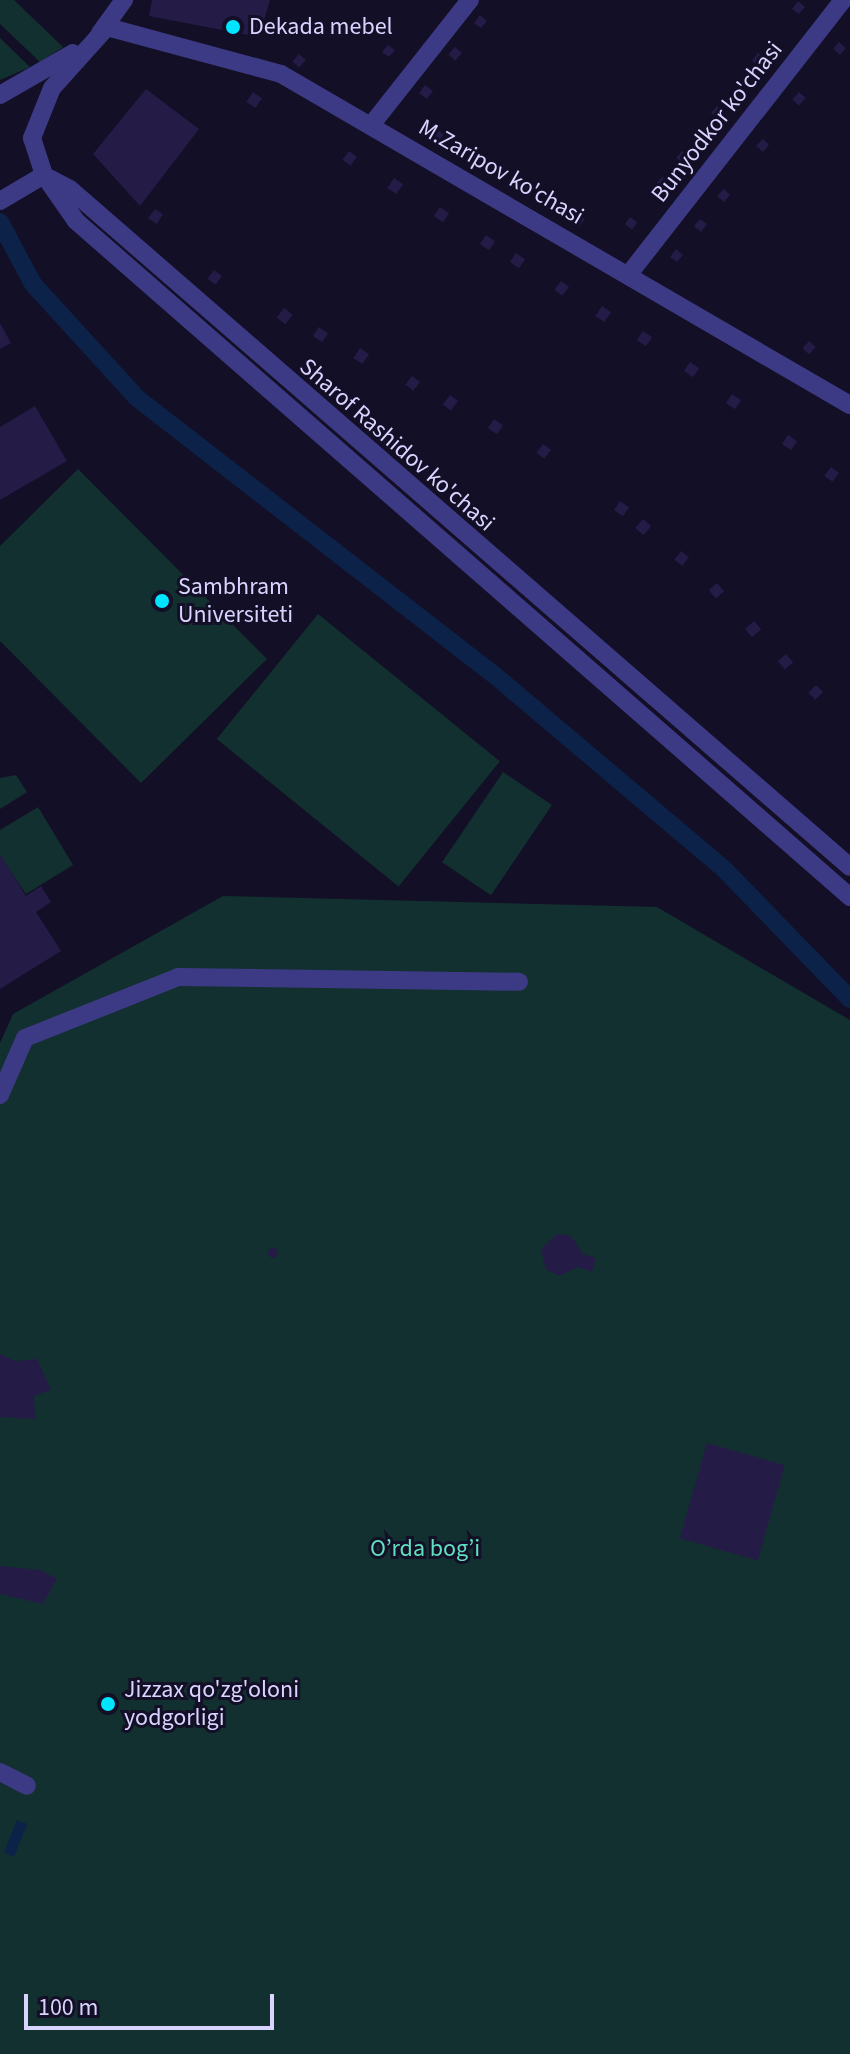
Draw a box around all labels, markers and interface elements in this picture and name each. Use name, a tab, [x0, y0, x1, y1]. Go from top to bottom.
place label: Dekada mebel	[249, 13, 393, 41]
marker: Dekada mebel	[224, 18, 242, 36]
street label: Bunyodkor ko'chasi	[645, 36, 789, 208]
street label: M.Zaripov ko'chasi	[413, 113, 589, 231]
street label: Sharof Rashidov ko'chasi	[294, 353, 500, 537]
place label: Sambhram Universiteti	[178, 573, 293, 629]
marker: Sambhram Universiteti	[153, 592, 171, 610]
park label: O’rda bog’i	[370, 1535, 480, 1563]
place label: Jizzax qo'zg'oloni yodgorligi	[124, 1676, 299, 1732]
marker: Jizzax qo'zg'oloni yodgorligi	[99, 1695, 117, 1713]
scale bar	[28, 1978, 278, 2028]
text: 100 m	[38, 1990, 98, 2025]

